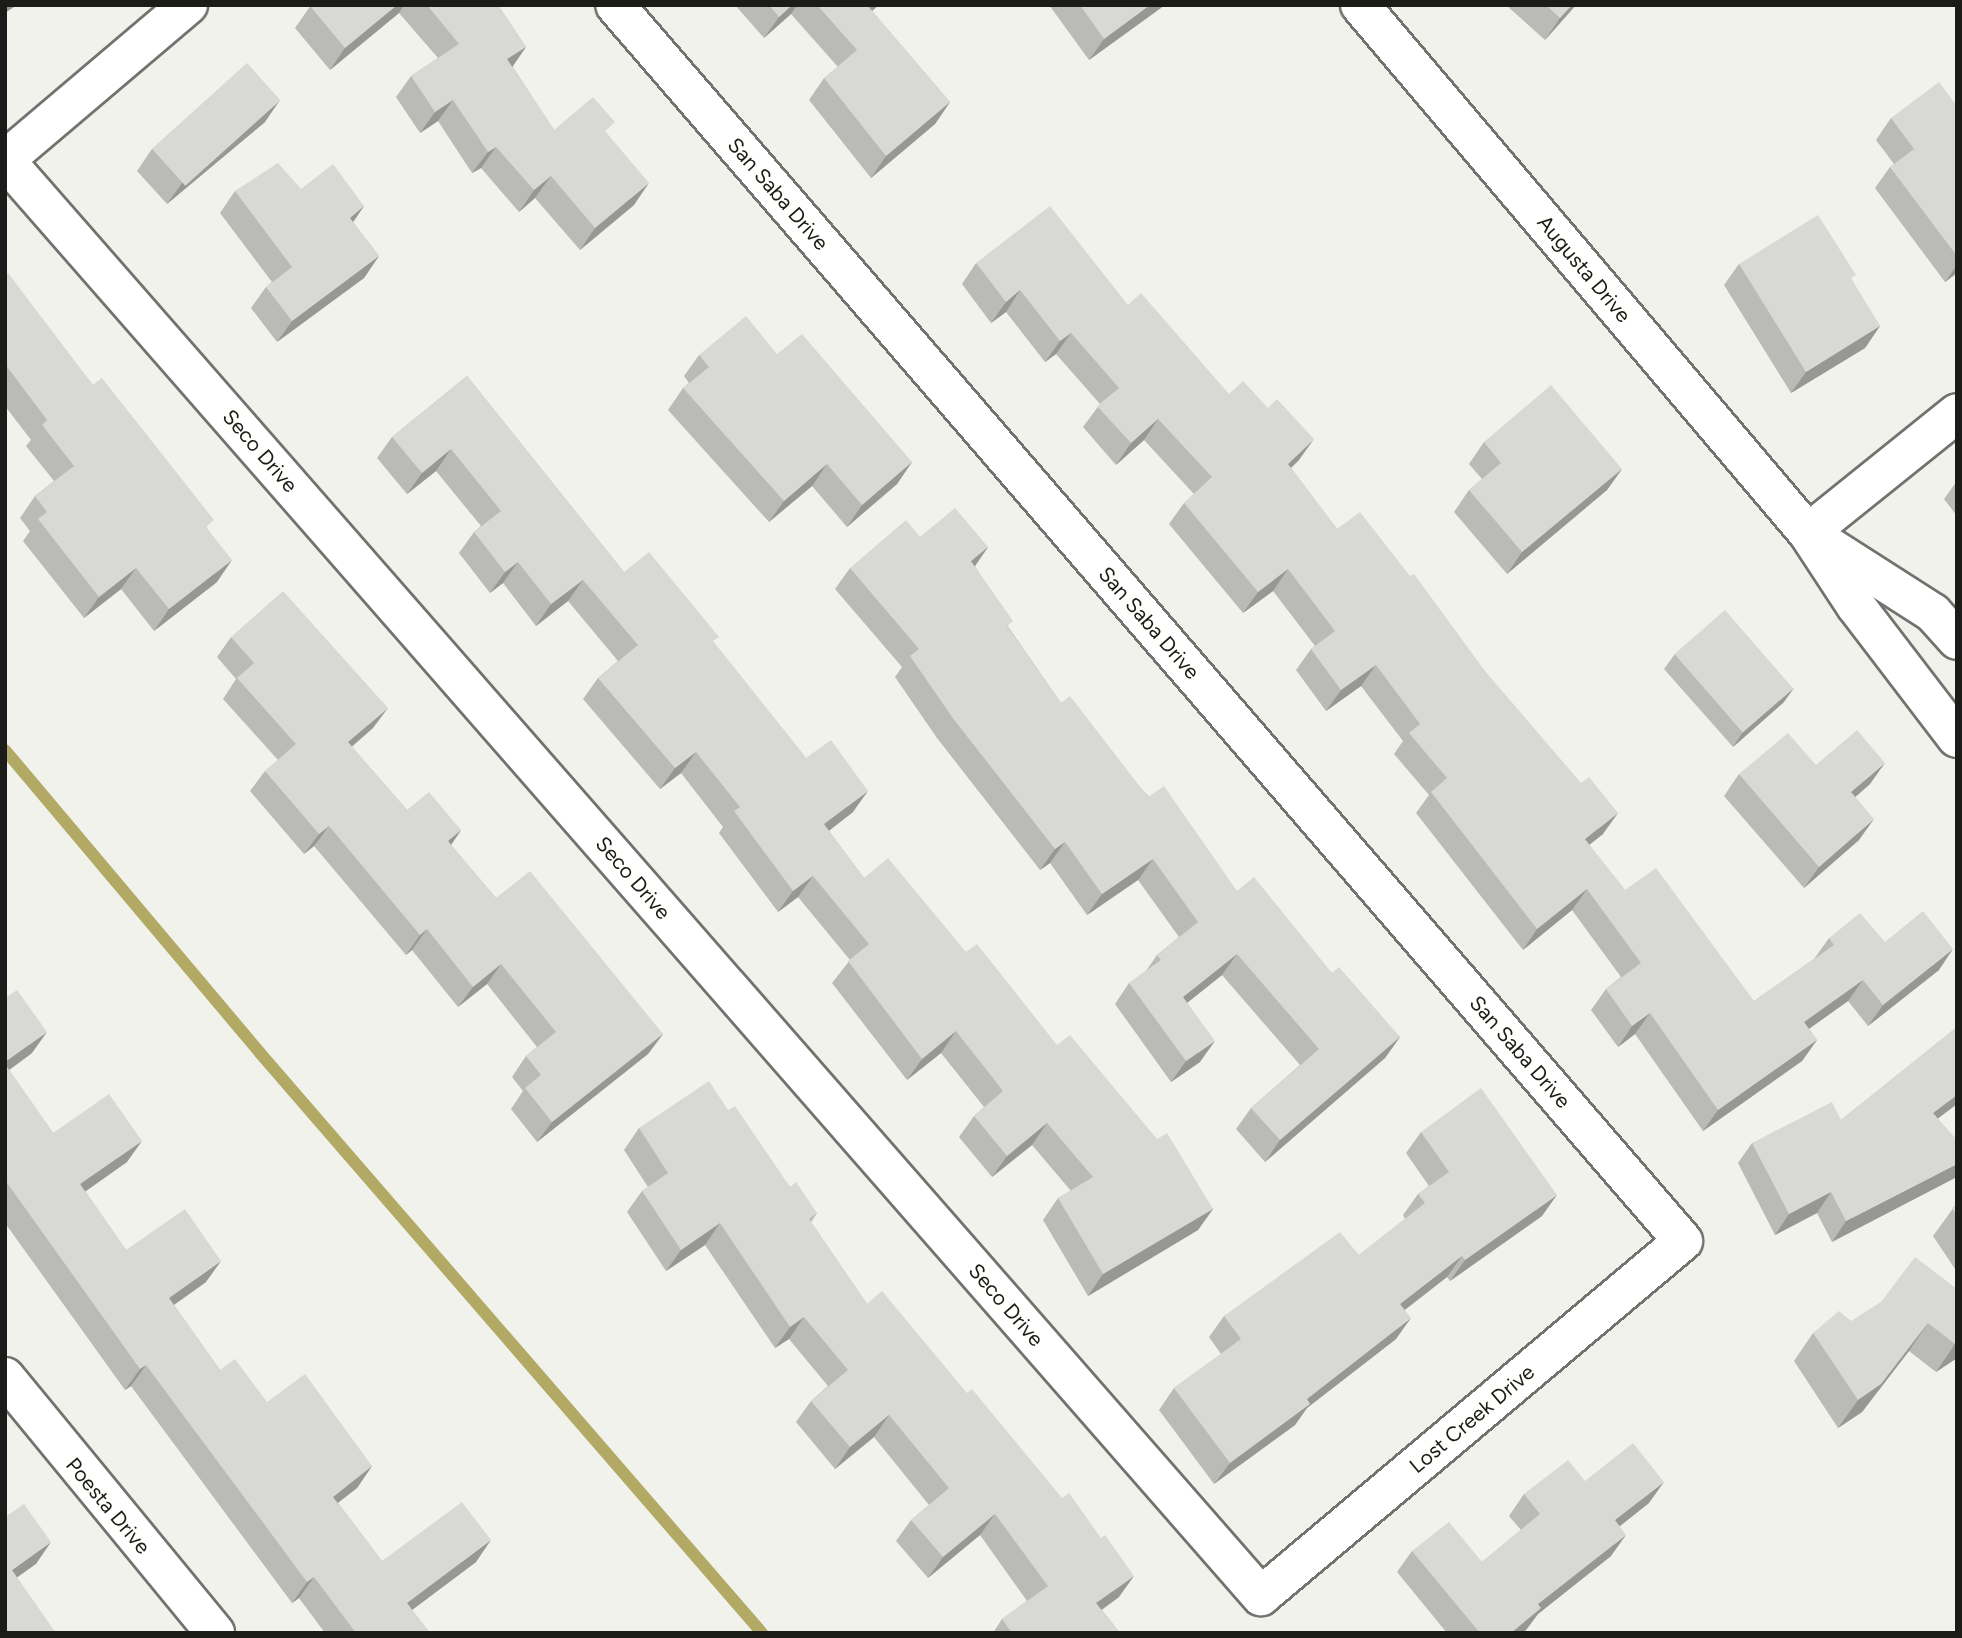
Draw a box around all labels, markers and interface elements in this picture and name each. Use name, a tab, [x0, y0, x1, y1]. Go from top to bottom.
street label: San Saba Drive	[722, 133, 834, 255]
street label: Augusta Drive	[1532, 210, 1636, 328]
street label: Seco Drive	[217, 404, 303, 498]
street label: San Saba Drive	[1093, 562, 1205, 684]
street label: Seco Drive	[590, 831, 676, 925]
street label: San Saba Drive	[1464, 991, 1576, 1113]
street label: Seco Drive	[963, 1258, 1049, 1352]
street label: Lost Creek Drive	[1404, 1359, 1540, 1479]
street label: Poesta Drive	[61, 1453, 155, 1559]

